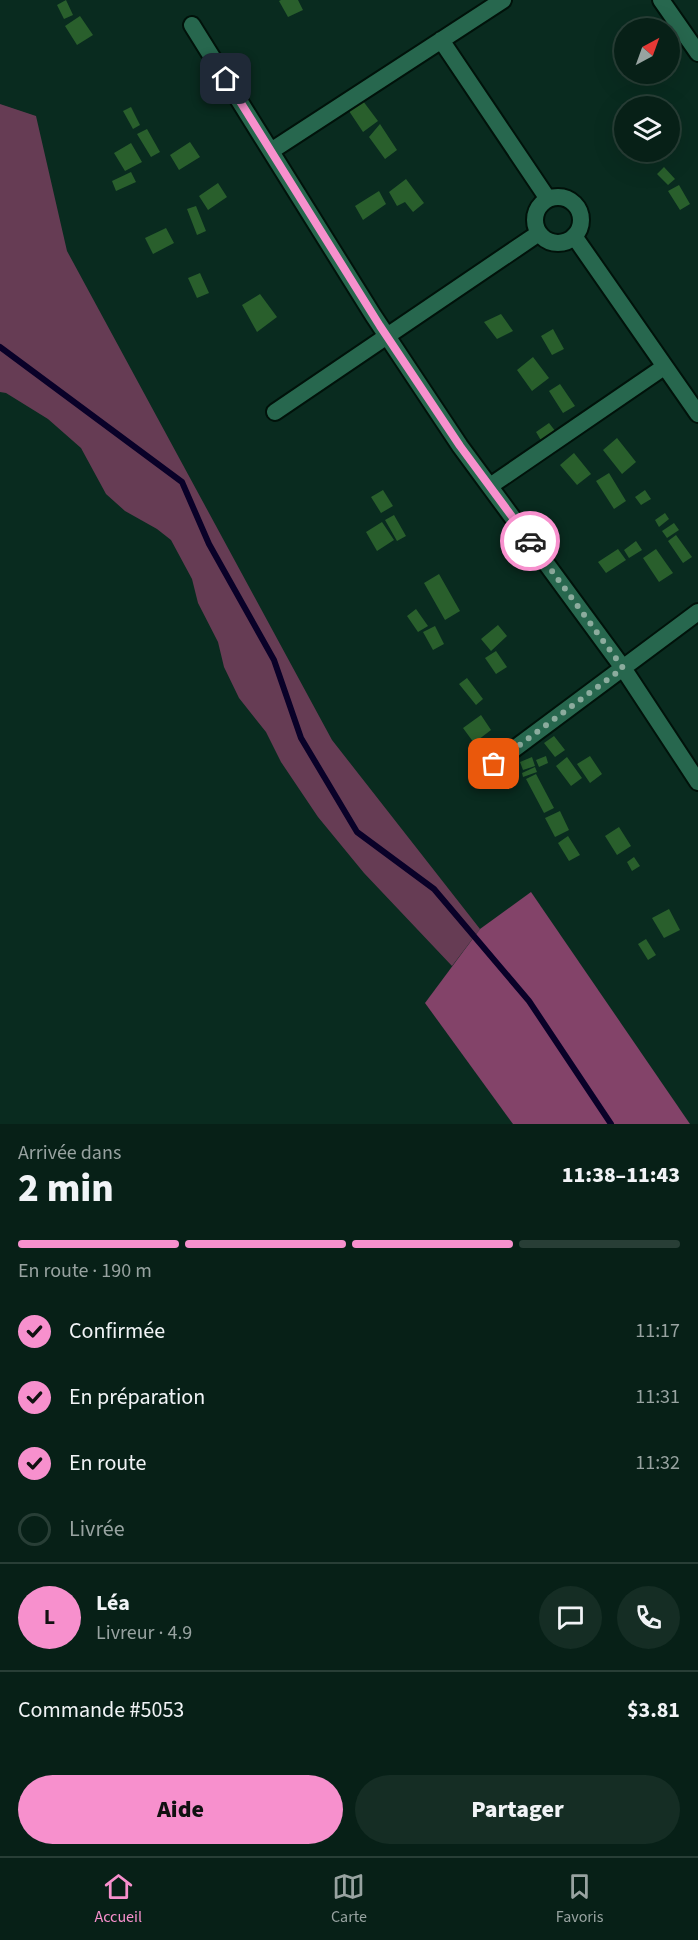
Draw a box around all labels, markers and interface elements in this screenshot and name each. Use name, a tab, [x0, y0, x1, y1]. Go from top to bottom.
north arrow	[614, 18, 680, 84]
map controls	[614, 18, 680, 162]
pin	[200, 53, 251, 104]
icon: home	[209, 62, 242, 95]
button: layers	[614, 96, 680, 162]
courier	[500, 511, 560, 571]
icon: car	[514, 525, 547, 558]
pin	[468, 738, 519, 789]
icon: bag	[477, 747, 510, 780]
text: Arrivée dans	[18, 1139, 121, 1167]
text: 11:38–11:43	[562, 1159, 680, 1191]
text: 2 min	[18, 1161, 114, 1217]
text: En route · 190 m	[18, 1257, 152, 1285]
icon: check	[18, 1315, 51, 1348]
text: Confirmée	[69, 1315, 165, 1347]
text: 11:17	[635, 1317, 680, 1345]
icon: check	[18, 1381, 51, 1414]
text: En préparation	[69, 1381, 205, 1413]
text: 11:31	[635, 1383, 680, 1411]
icon: check	[18, 1447, 51, 1480]
text: En route	[69, 1447, 146, 1479]
text: 11:32	[635, 1449, 680, 1477]
text: Livrée	[69, 1513, 125, 1545]
button: chat	[539, 1586, 602, 1649]
button: phone	[617, 1586, 680, 1649]
text: Léa	[96, 1587, 130, 1619]
text: L	[44, 1601, 55, 1633]
text: Livreur · 4.9	[96, 1619, 192, 1647]
text: Commande #5053	[18, 1694, 184, 1726]
text: $3.81	[627, 1694, 680, 1726]
button: Aide	[18, 1775, 343, 1844]
button: Partager	[355, 1775, 680, 1844]
tab: Accueil	[94, 1870, 142, 1928]
tab: Carte	[331, 1870, 367, 1928]
tab: Favoris	[556, 1870, 604, 1928]

